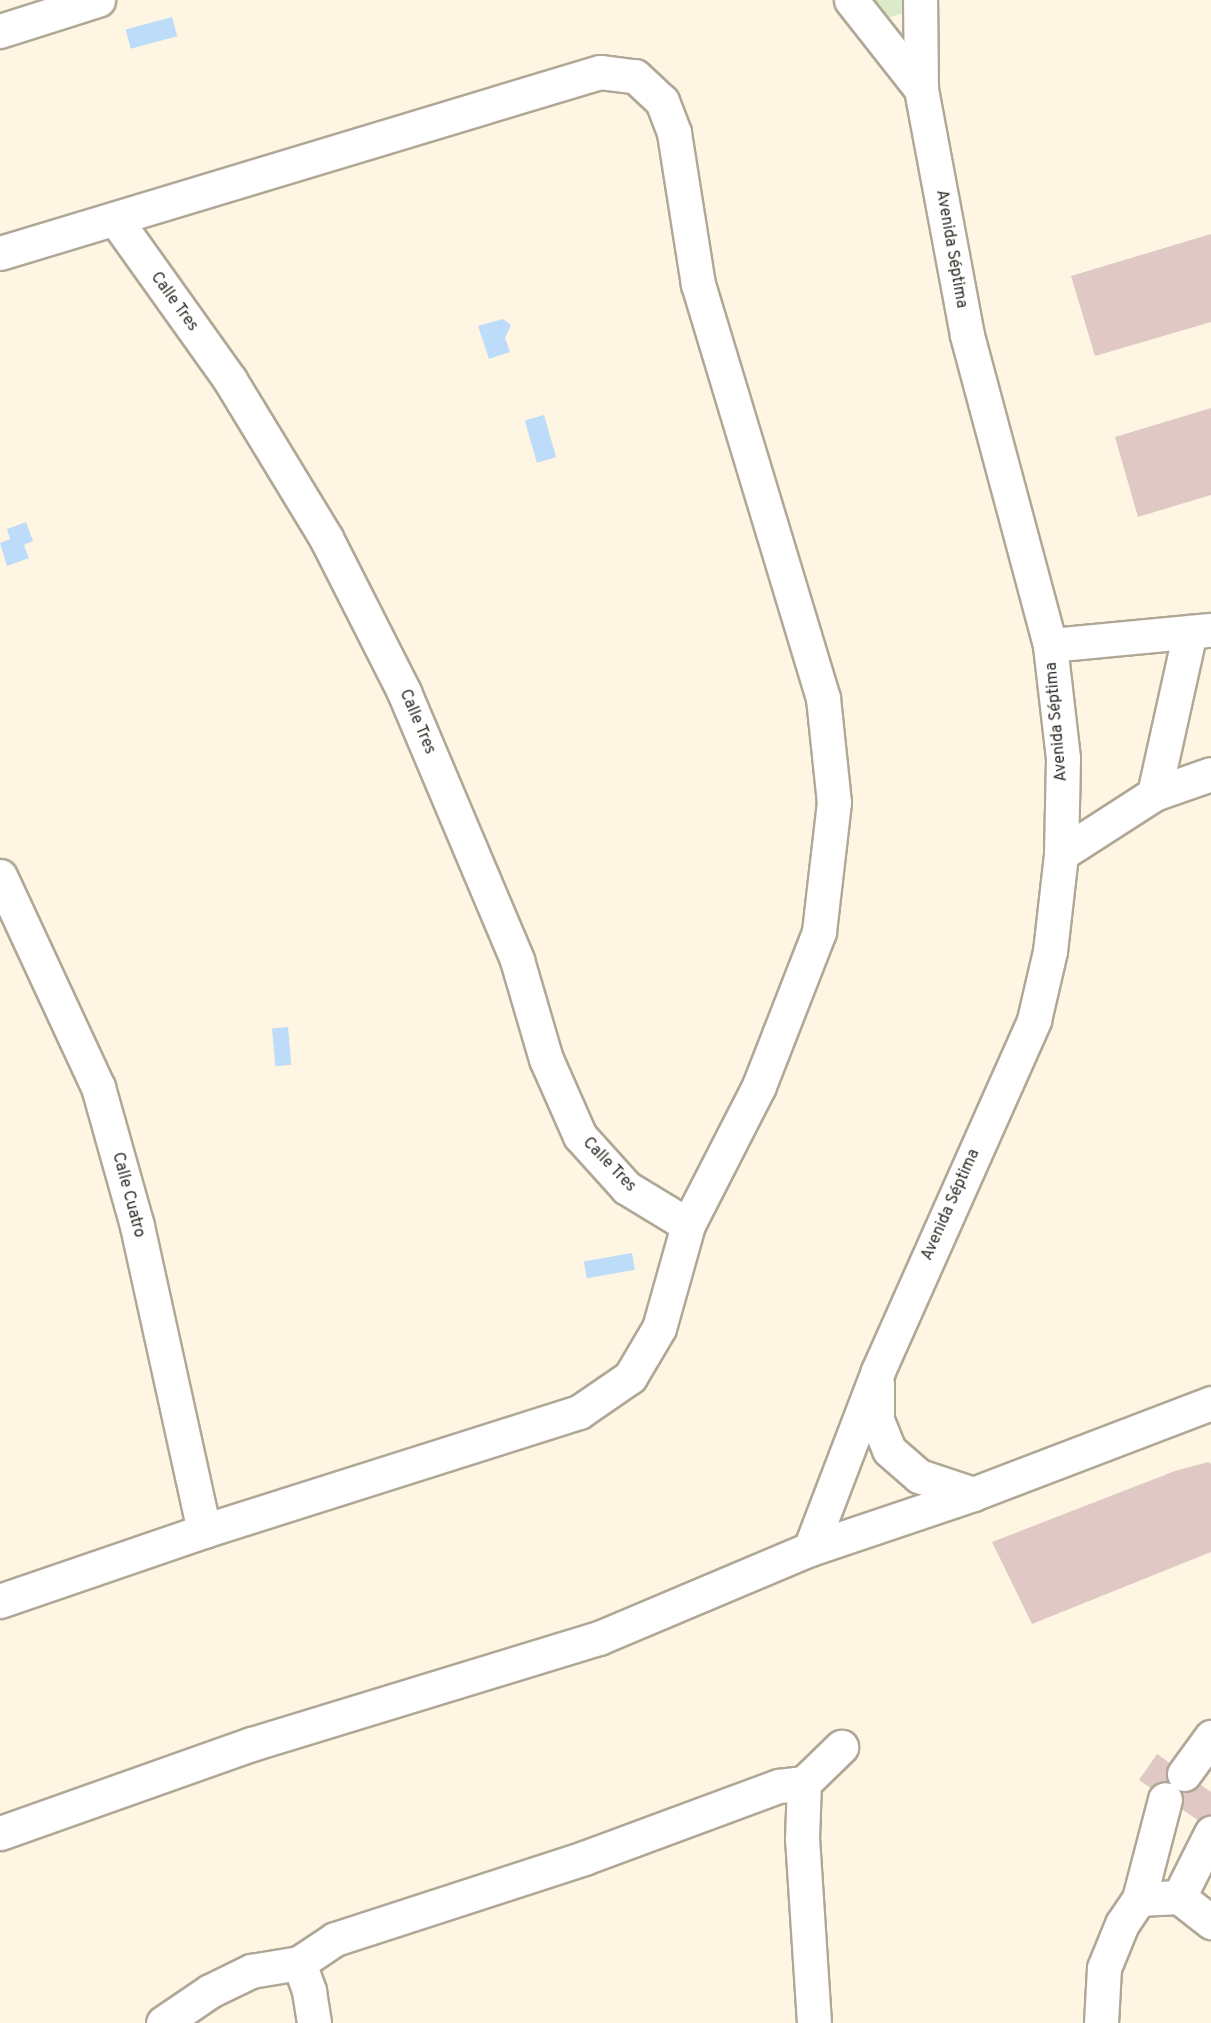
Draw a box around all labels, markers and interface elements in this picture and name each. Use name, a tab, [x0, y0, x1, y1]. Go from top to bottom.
street label: Avenida Séptima	[931, 188, 971, 310]
street label: Calle Tres	[146, 268, 202, 336]
street label: Avenida Séptima	[1042, 661, 1072, 783]
street label: Calle Tres	[395, 686, 439, 758]
street label: Calle Tres	[578, 1133, 640, 1197]
street label: Avenida Séptima	[918, 1146, 984, 1264]
street label: Calle Cuatro	[107, 1150, 149, 1240]

